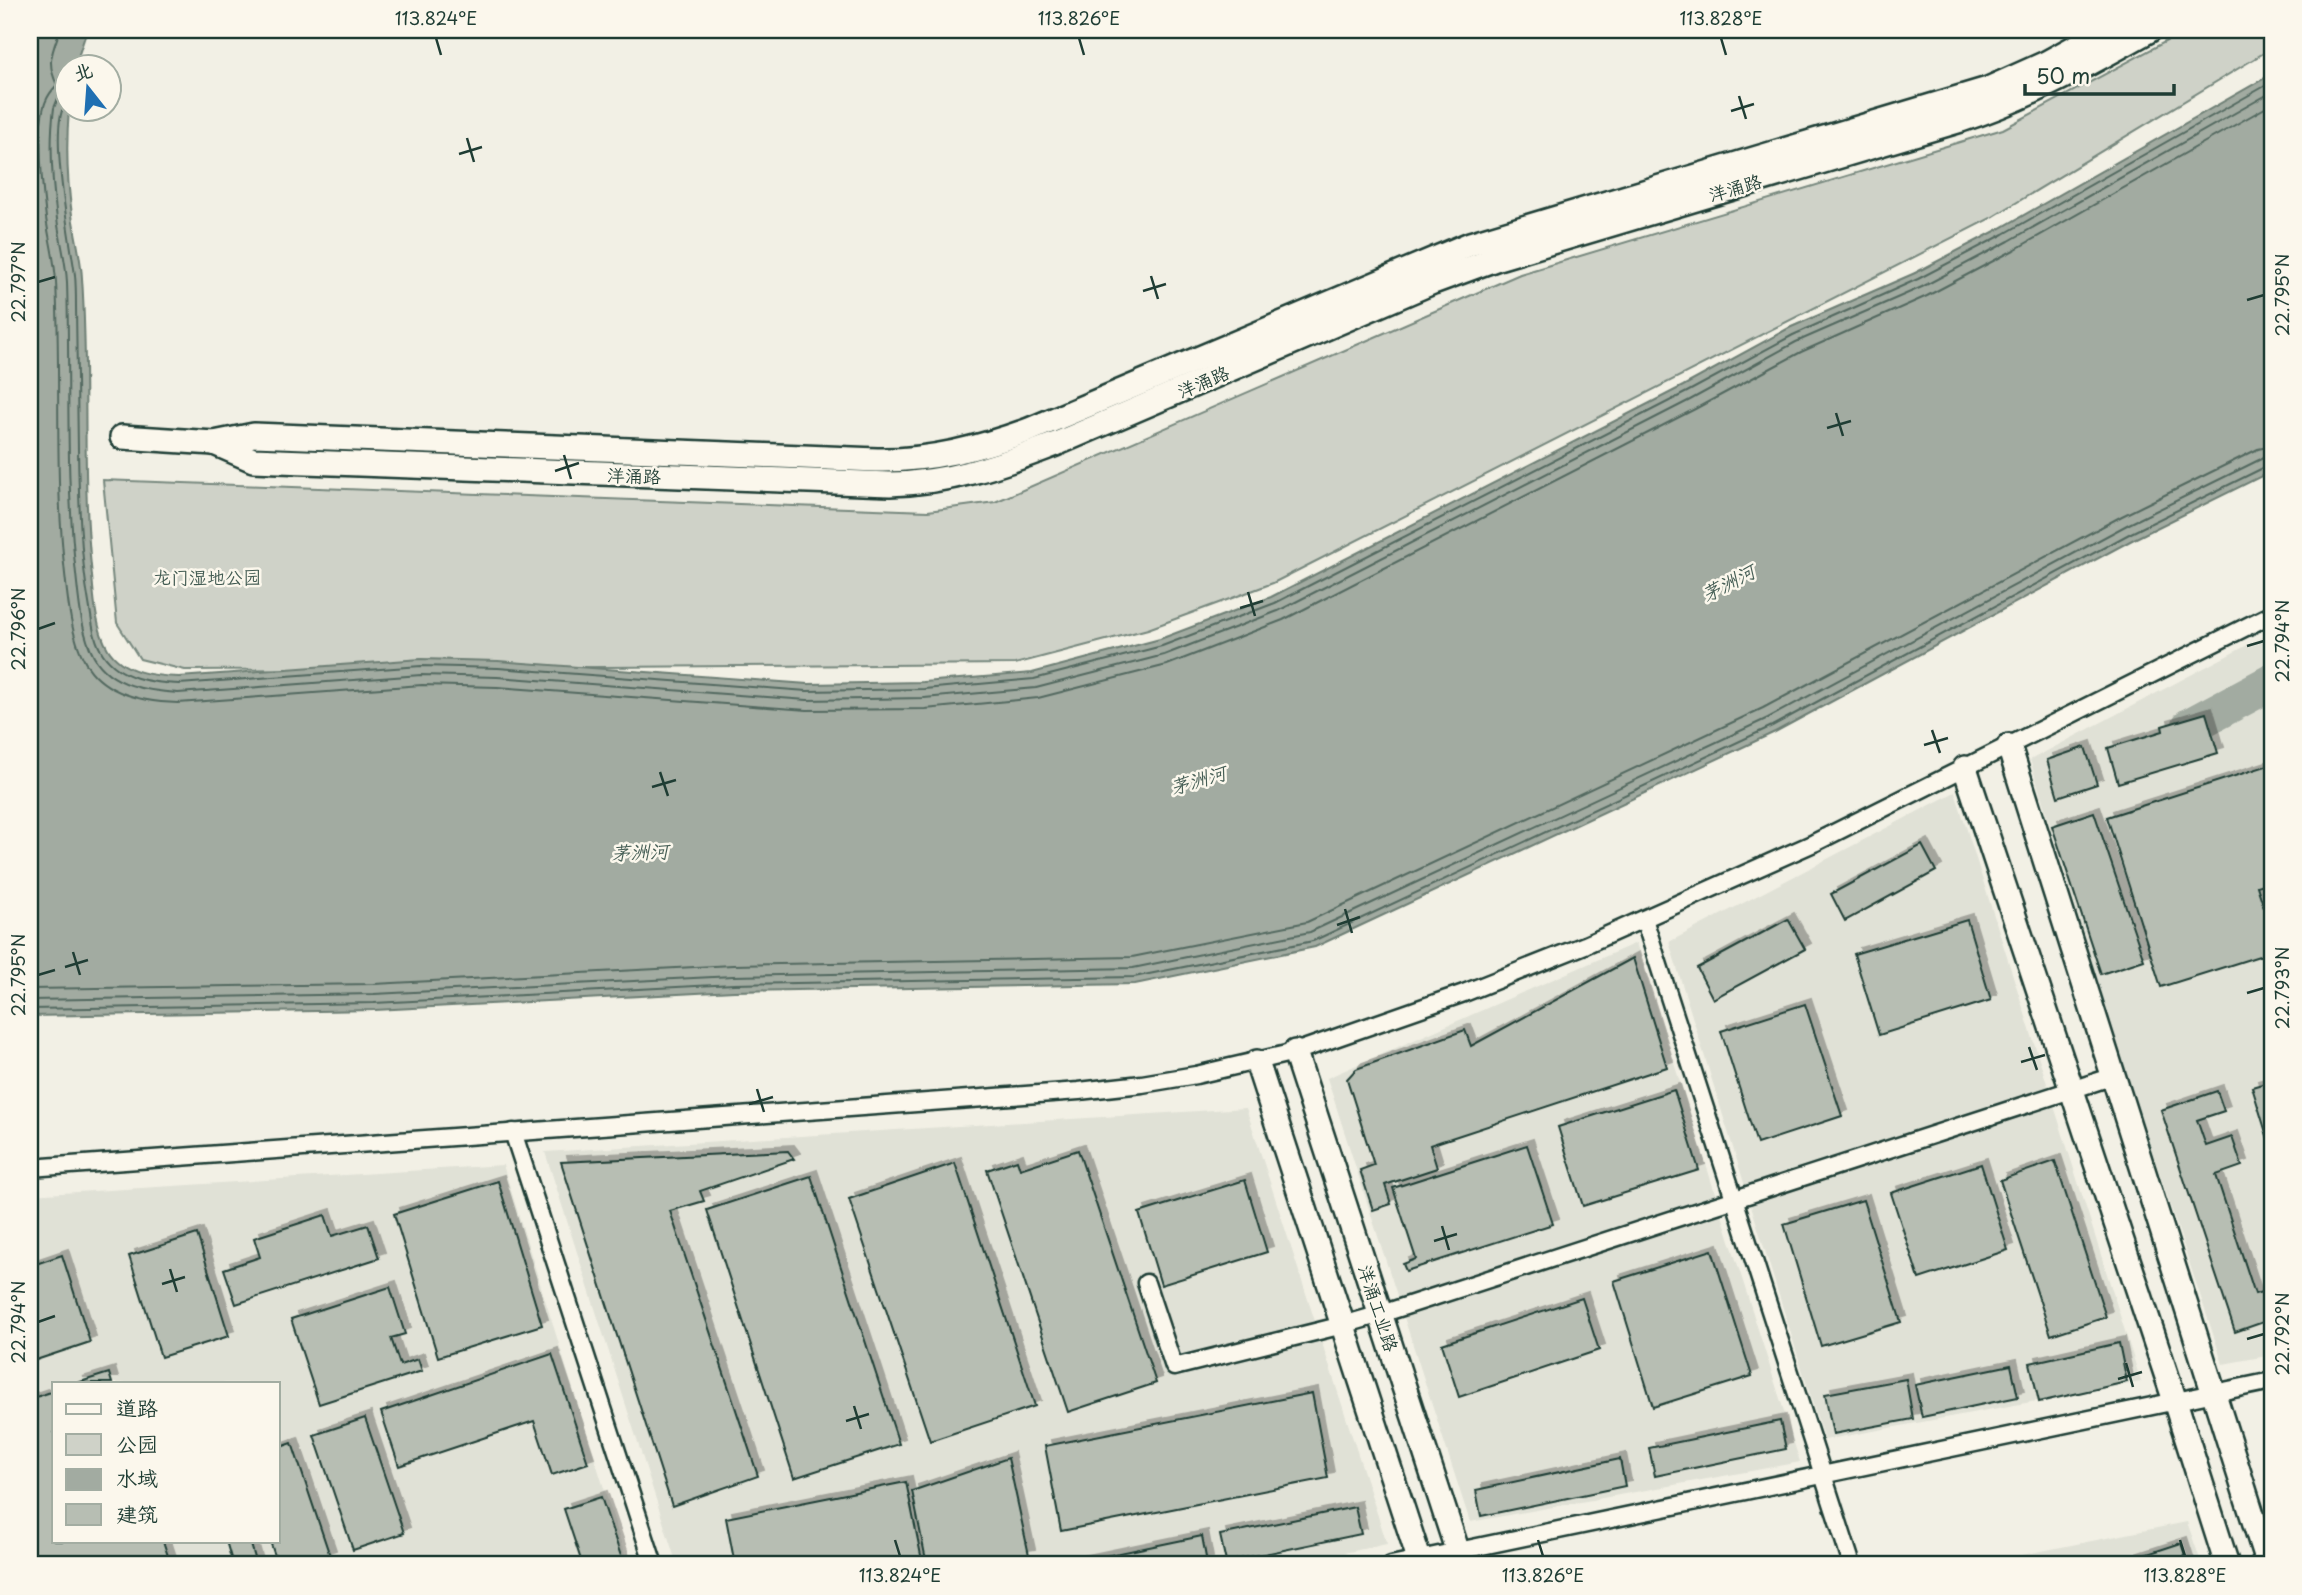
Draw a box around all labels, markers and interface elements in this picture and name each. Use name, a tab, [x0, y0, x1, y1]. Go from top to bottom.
text: 113.824°E	[395, 4, 477, 31]
text: 113.826°E	[1038, 4, 1120, 31]
text: 113.828°E	[1679, 4, 1763, 31]
north arrow	[52, 52, 122, 122]
scale bar	[2025, 52, 2174, 96]
text: 北	[70, 55, 96, 87]
text: 50 m	[2036, 59, 2090, 91]
street label: 洋涌路	[1705, 167, 1765, 207]
text: 22.797°N	[4, 241, 31, 323]
text: 22.795°N	[2268, 254, 2295, 336]
street label: 洋涌路	[1173, 358, 1233, 404]
street label: 洋涌路	[607, 461, 661, 489]
water label: 茅洲河	[1696, 555, 1762, 607]
park label: 龙门湿地公园	[153, 563, 261, 590]
text: 22.796°N	[4, 587, 31, 671]
text: 22.794°N	[2268, 599, 2295, 683]
water label: 茅洲河	[1167, 757, 1232, 800]
water label: 茅洲河	[611, 836, 672, 866]
text: 22.795°N	[4, 934, 31, 1016]
text: 22.793°N	[2268, 946, 2295, 1030]
street label: 洋涌工业路	[1352, 1261, 1406, 1355]
text: 22.794°N	[4, 1280, 31, 1364]
text: 22.792°N	[2268, 1292, 2295, 1376]
legend	[52, 1382, 280, 1542]
text: 道路	[116, 1391, 158, 1423]
text: 公园	[116, 1427, 158, 1459]
text: 水域	[116, 1461, 158, 1493]
text: 建筑	[116, 1497, 158, 1529]
text: 113.824°E	[859, 1561, 941, 1588]
text: 113.826°E	[1502, 1561, 1584, 1588]
text: 113.828°E	[2143, 1561, 2227, 1588]

